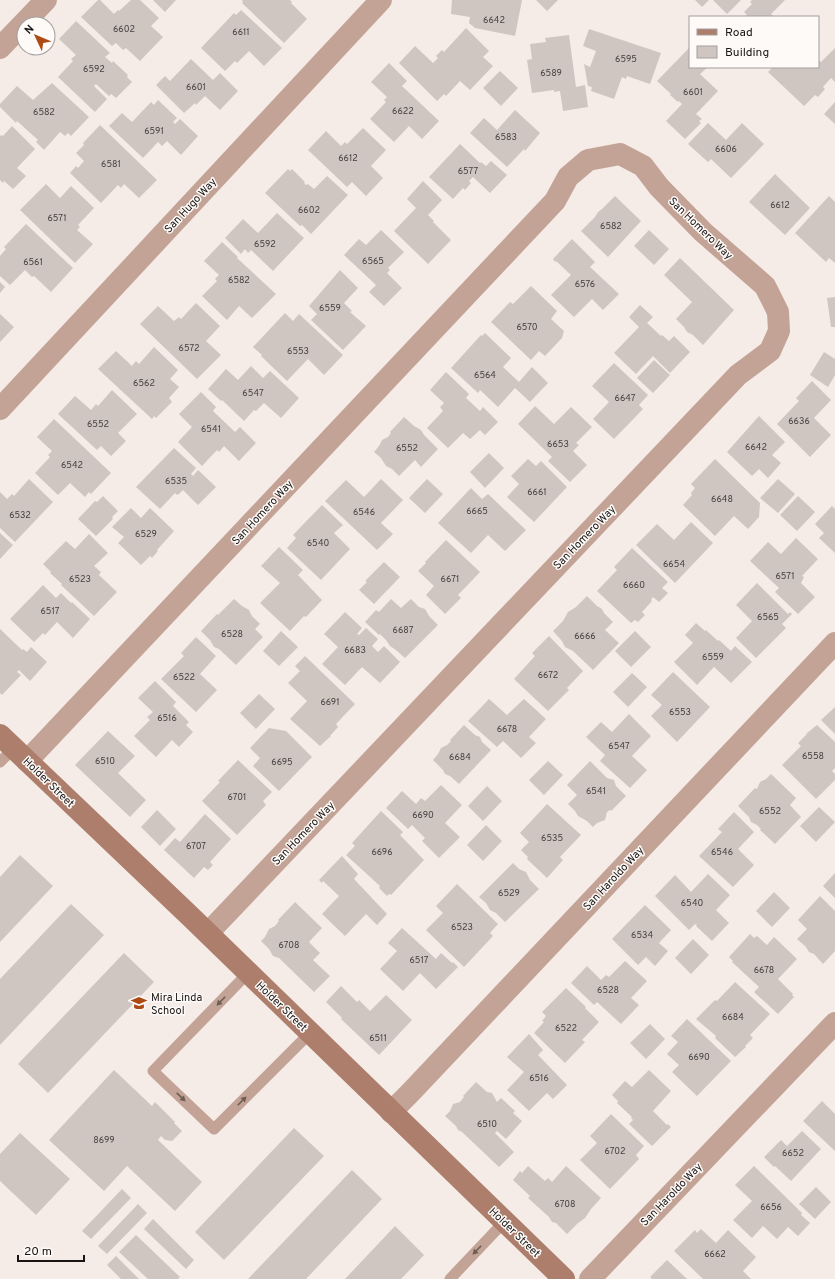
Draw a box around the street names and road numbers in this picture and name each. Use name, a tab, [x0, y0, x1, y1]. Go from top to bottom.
street label: San Hugo Way	[162, 175, 220, 236]
street label: San Homero Way	[665, 195, 735, 263]
street label: San Homero Way	[229, 477, 297, 548]
street label: San Homero Way	[551, 503, 619, 573]
street label: Holder Street	[20, 755, 77, 811]
street label: San Homero Way	[270, 799, 338, 869]
street label: San Haroldo Way	[580, 843, 647, 914]
street label: Holder Street	[253, 979, 310, 1035]
street label: San Haroldo Way	[638, 1160, 706, 1229]
street label: Holder Street	[486, 1205, 543, 1261]

